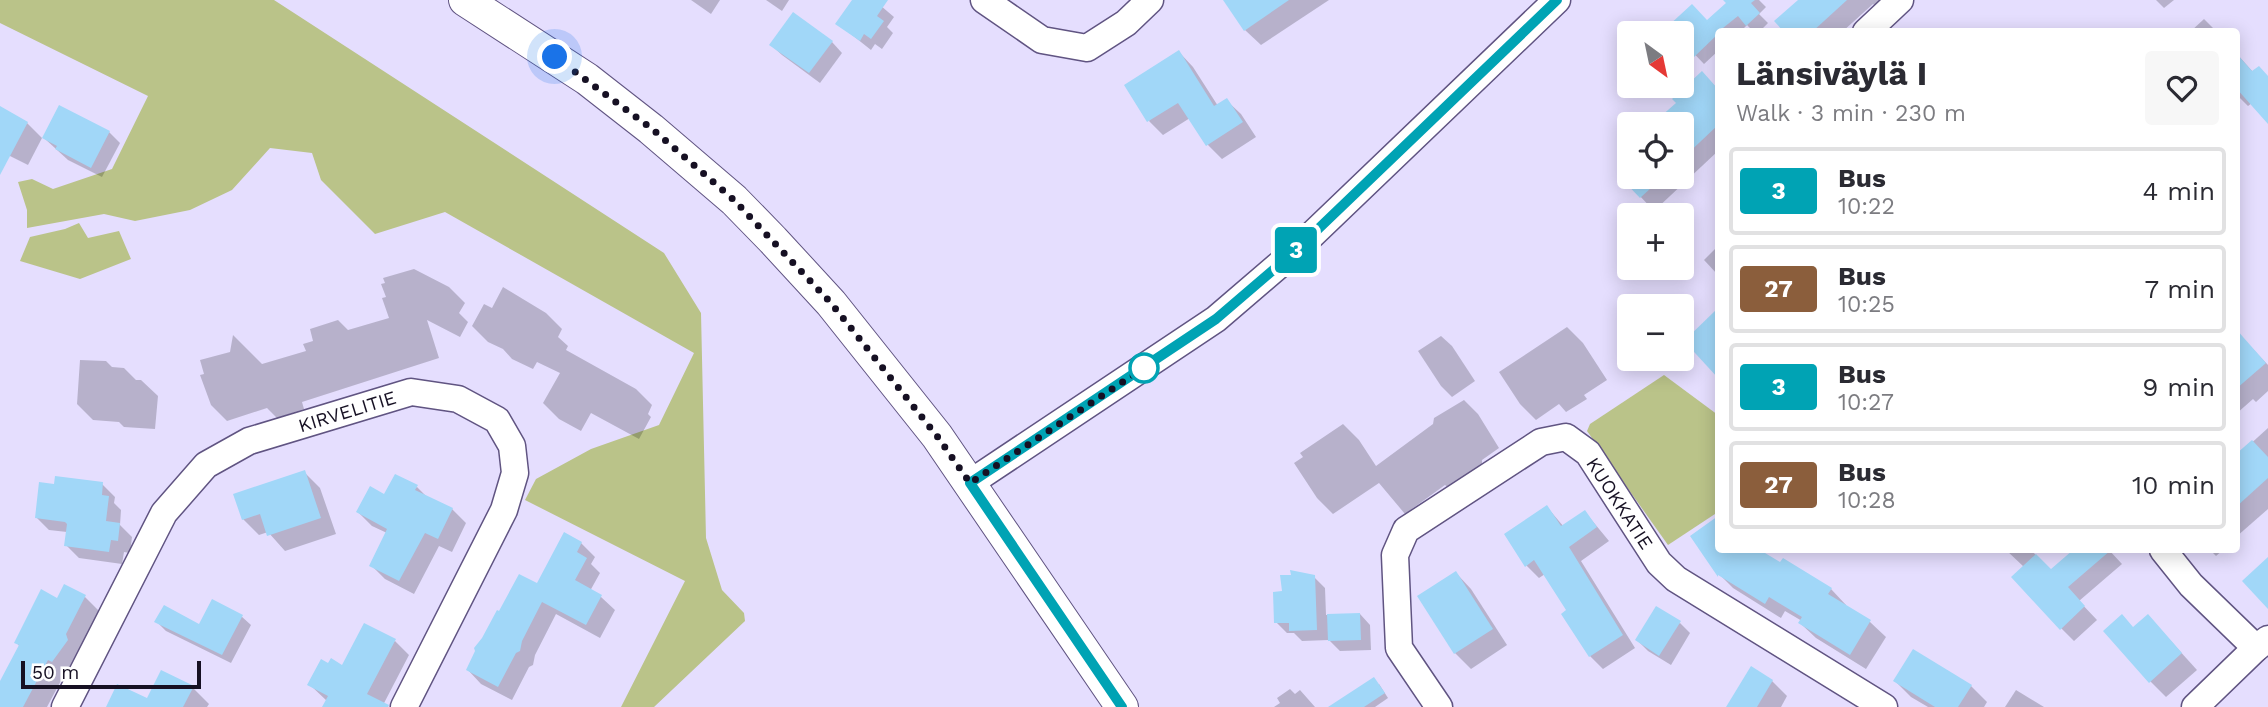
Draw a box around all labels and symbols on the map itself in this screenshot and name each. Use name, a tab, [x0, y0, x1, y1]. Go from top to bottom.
north arrow	[1617, 21, 1694, 98]
your location	[537, 39, 572, 74]
line badge: 3	[1273, 227, 1319, 273]
unlabelled marker	[1129, 353, 1159, 383]
street label: KIRVELITIE	[295, 386, 399, 437]
street label: KUOKKATIE	[1581, 453, 1658, 554]
scale bar	[21, 658, 201, 690]

